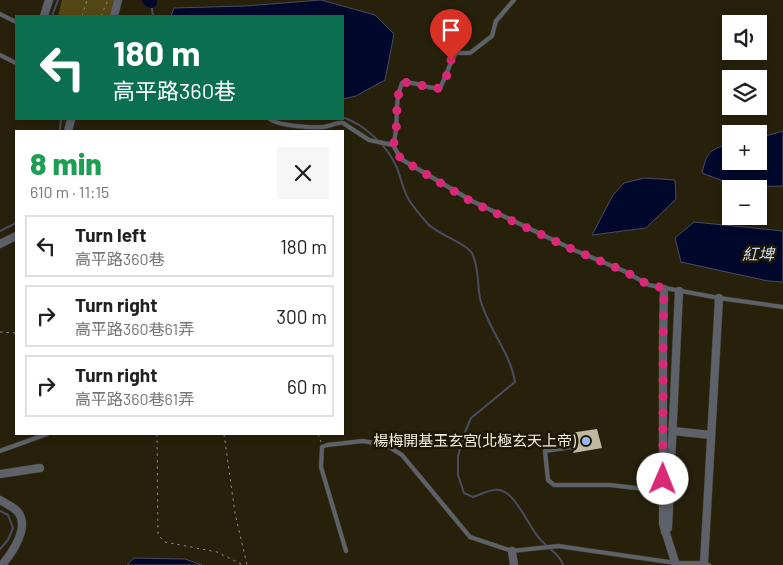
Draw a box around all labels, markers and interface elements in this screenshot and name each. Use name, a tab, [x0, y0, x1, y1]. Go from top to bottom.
pin	[430, 9, 472, 60]
map controls	[722, 15, 767, 225]
button: sound	[722, 15, 767, 60]
icon: arrive	[437, 16, 465, 44]
text: 180 m	[113, 31, 201, 73]
icon: left	[30, 35, 95, 100]
button: layers	[722, 70, 767, 115]
text: 高平路360巷	[113, 77, 236, 103]
button: +	[722, 125, 767, 170]
text: 8 min	[30, 145, 102, 181]
button: close	[277, 147, 329, 199]
button: −	[722, 180, 767, 225]
text: 610 m · 11:15	[30, 182, 109, 201]
text: Turn left	[75, 223, 146, 246]
icon: left	[32, 232, 60, 260]
text: 180 m	[280, 235, 327, 258]
water label: 紅埤	[742, 244, 776, 263]
text: 高平路360巷	[75, 249, 165, 268]
text: Turn right	[75, 293, 157, 316]
icon: right	[32, 302, 60, 330]
text: 300 m	[276, 305, 327, 328]
text: 高平路360巷61弄	[75, 319, 194, 338]
text: Turn right	[75, 363, 157, 386]
icon: right	[32, 372, 60, 400]
text: 60 m	[287, 375, 327, 398]
text: 高平路360巷61弄	[75, 389, 194, 408]
place label: 楊梅開基玉玄宮(北極玄天上帝)	[373, 431, 576, 449]
marker: 楊梅開基玉玄宮(北極玄天上帝)	[580, 435, 592, 447]
position arrow	[636, 452, 688, 504]

